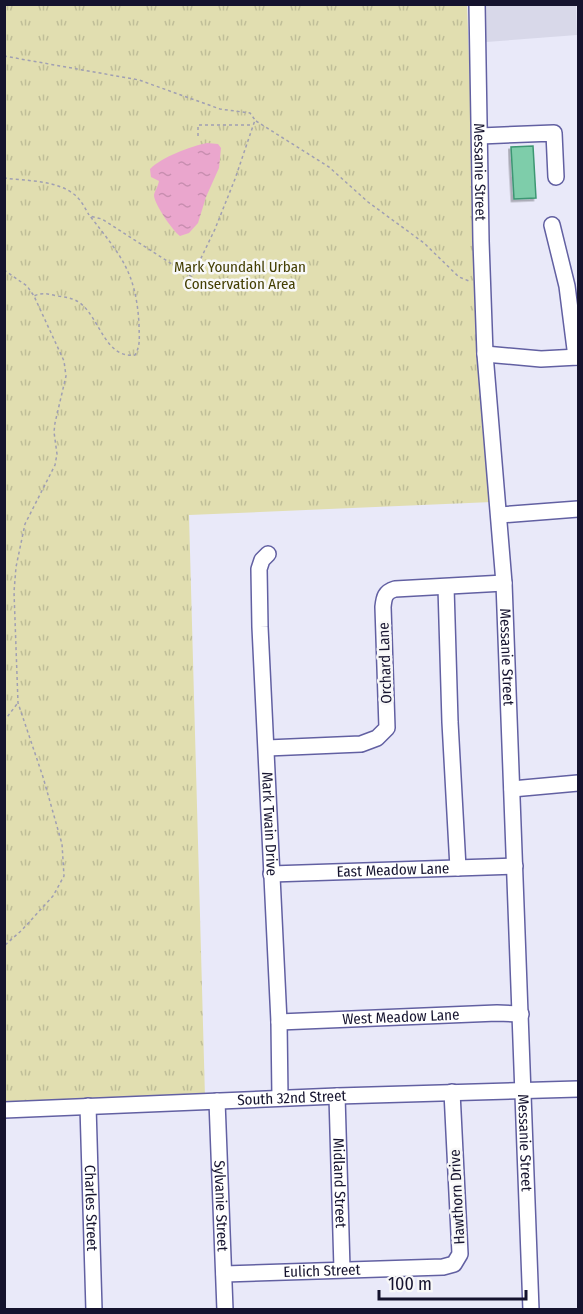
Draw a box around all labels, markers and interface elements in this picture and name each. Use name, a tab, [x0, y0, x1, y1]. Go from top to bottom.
street label: Messanie Street	[470, 123, 490, 221]
park label: Mark Youndahl Urban Conservation Area	[174, 258, 306, 293]
street label: Messanie Street	[496, 608, 518, 706]
street label: Orchard Lane	[375, 622, 395, 704]
street label: Mark Twain Drive	[258, 771, 281, 876]
street label: East Meadow Lane	[336, 859, 450, 881]
street label: West Meadow Lane	[342, 1006, 460, 1028]
street label: South 32nd Street	[237, 1087, 347, 1109]
street label: Messanie Street	[514, 1094, 536, 1192]
street label: Midland Street	[329, 1138, 350, 1228]
street label: Hawthorn Drive	[446, 1149, 468, 1245]
street label: Sylvanie Street	[210, 1160, 232, 1252]
street label: Charles Street	[81, 1165, 101, 1251]
street label: Eulich Street	[283, 1261, 361, 1281]
scale bar	[379, 1263, 526, 1301]
text: 100 m	[388, 1273, 432, 1295]

